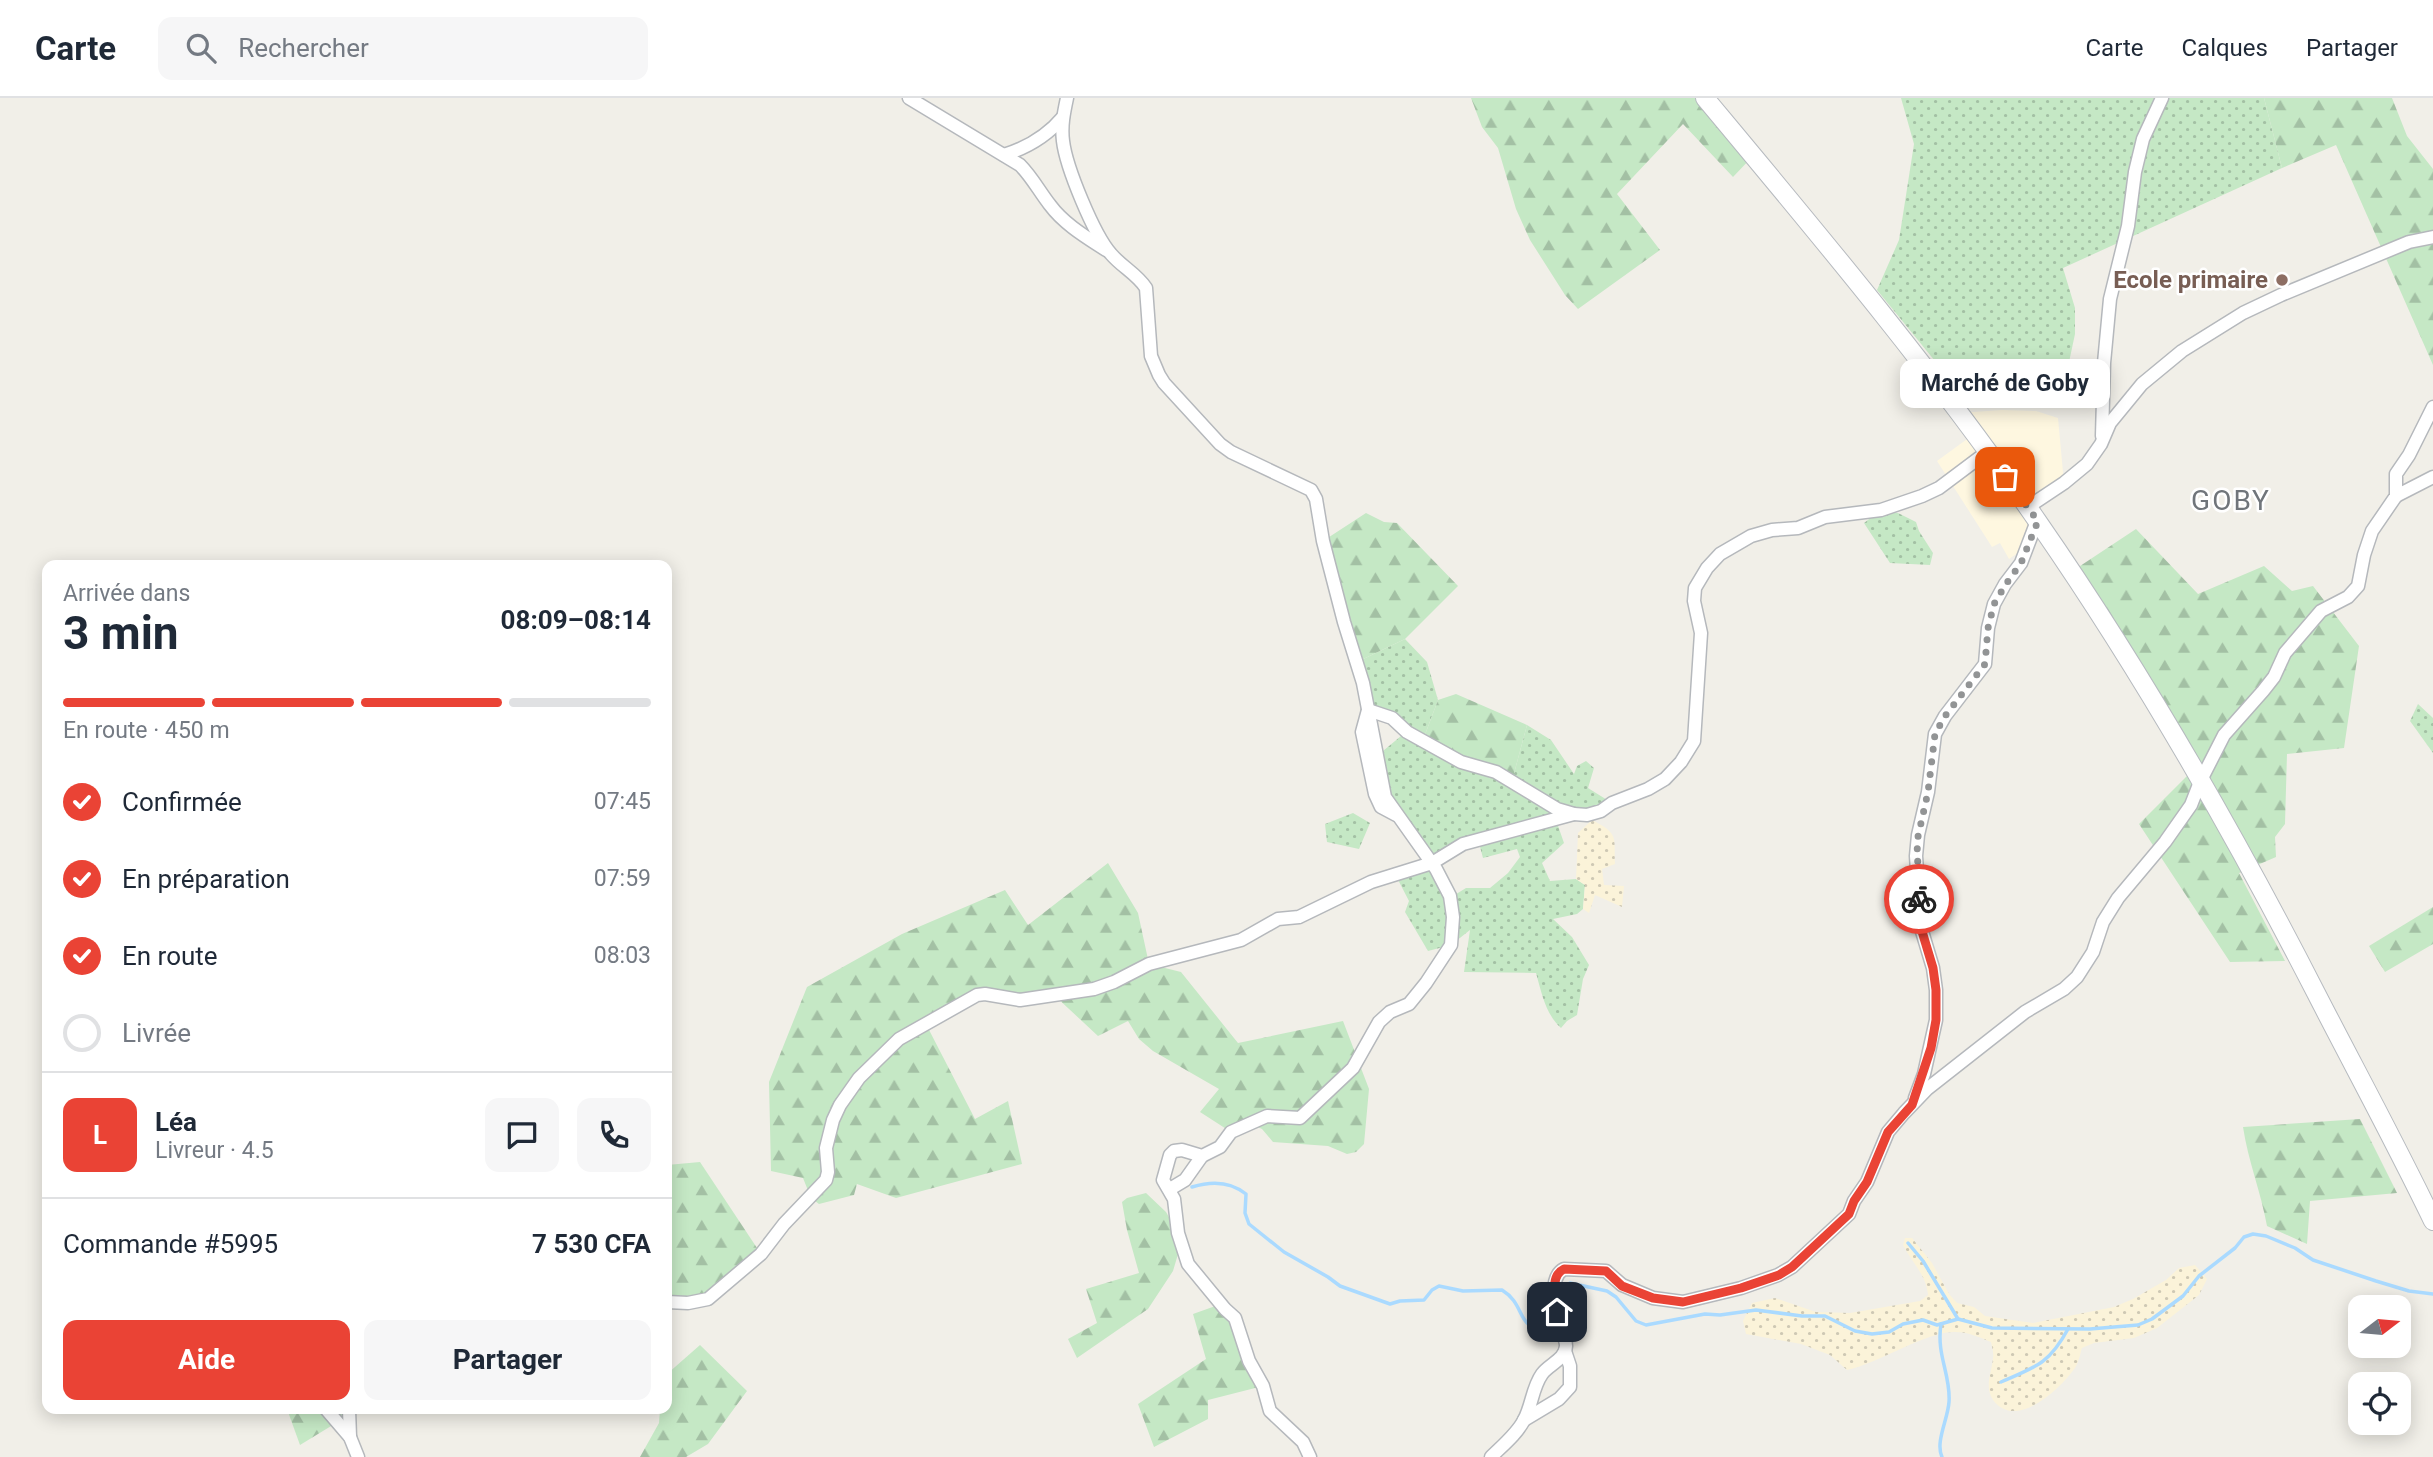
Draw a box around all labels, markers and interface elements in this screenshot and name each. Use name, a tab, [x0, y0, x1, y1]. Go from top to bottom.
search box	[158, 17, 648, 80]
text: Carte	[35, 29, 116, 68]
icon: search	[182, 29, 220, 67]
text: Rechercher	[238, 33, 369, 63]
text: Carte	[2085, 34, 2143, 62]
text: Calques	[2181, 34, 2268, 62]
text: Partager	[2306, 34, 2398, 62]
place label: Ecole primaire	[2113, 266, 2268, 294]
marker: Ecole primaire	[2274, 272, 2290, 288]
callout: Marché de Goby	[1900, 358, 2110, 407]
text: Marché de Goby	[1921, 370, 2089, 397]
pin	[1975, 447, 2035, 507]
icon: bag	[1986, 458, 2024, 496]
district label: GOBY	[2191, 484, 2271, 517]
text: Arrivée dans	[63, 580, 190, 607]
text: 08:09–08:14	[501, 605, 651, 635]
text: 3 min	[63, 606, 179, 660]
text: En route · 450 m	[63, 717, 230, 744]
icon: check	[63, 783, 101, 821]
text: Confirmée	[122, 787, 242, 817]
text: 07:45	[594, 788, 651, 815]
icon: check	[63, 860, 101, 898]
text: En préparation	[122, 864, 290, 894]
courier	[1884, 864, 1954, 934]
text: 07:59	[594, 865, 651, 892]
icon: bike	[1900, 880, 1938, 918]
icon: check	[63, 937, 101, 975]
text: En route	[122, 941, 218, 971]
text: 08:03	[594, 942, 651, 969]
text: Livrée	[122, 1018, 191, 1048]
button: chat	[485, 1098, 559, 1172]
button: phone	[577, 1098, 651, 1172]
text: Léa	[155, 1107, 197, 1137]
text: L	[93, 1120, 107, 1150]
text: Livreur · 4.5	[155, 1137, 274, 1164]
text: Commande #5995	[63, 1229, 278, 1259]
text: 7 530 CFA	[532, 1229, 651, 1259]
pin	[1527, 1282, 1587, 1342]
icon: home	[1538, 1293, 1576, 1331]
north arrow	[2348, 1295, 2412, 1358]
map controls	[2348, 1295, 2411, 1435]
button: Aide	[63, 1320, 350, 1400]
button: Partager	[364, 1320, 651, 1400]
button: locate	[2348, 1372, 2411, 1435]

